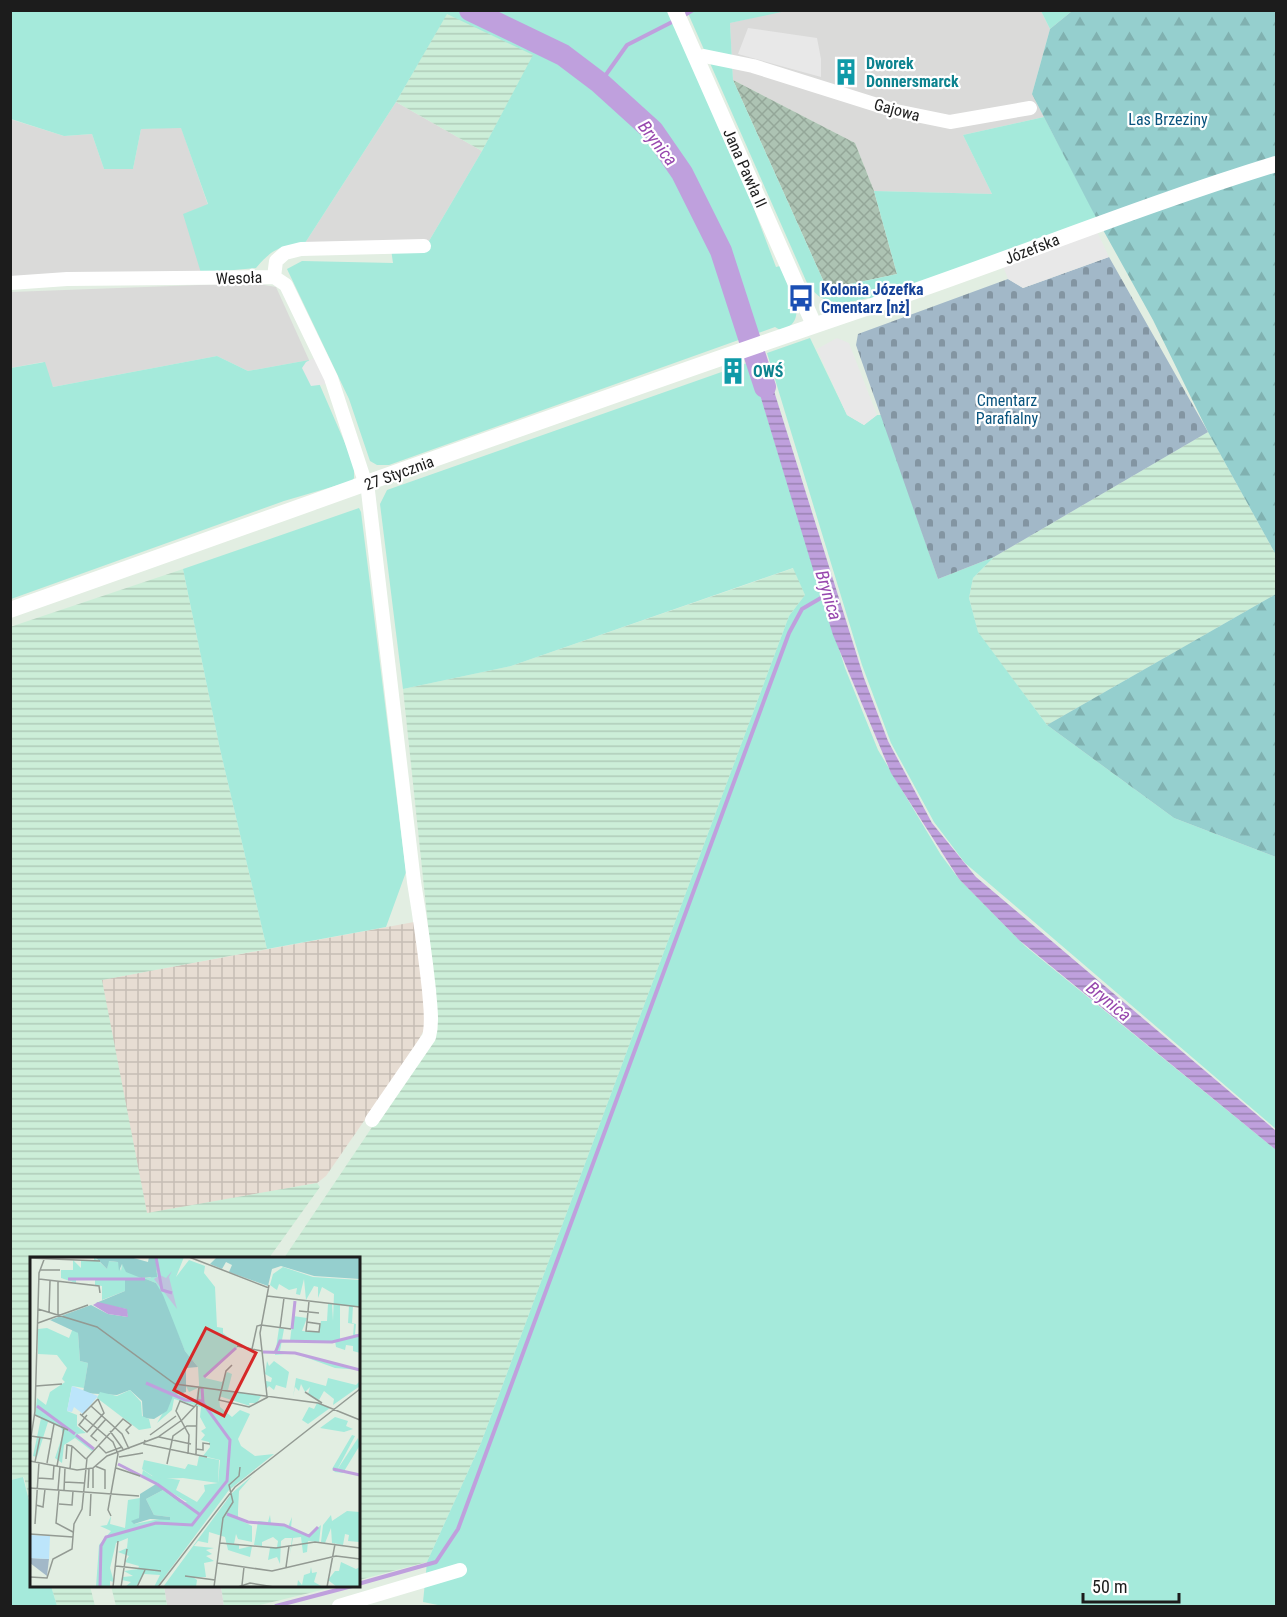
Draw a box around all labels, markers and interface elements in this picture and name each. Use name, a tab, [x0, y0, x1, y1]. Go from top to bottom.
place label: Dworek Donnersmarck	[866, 54, 959, 91]
building icon: Dworek Donnersmarck	[831, 57, 861, 87]
street label: Gajowa	[872, 95, 922, 125]
park label: Las Brzeziny	[1128, 110, 1208, 129]
water label: Brynica	[634, 116, 682, 170]
street label: Jana Pawła II	[719, 125, 771, 211]
street label: Józefska	[1002, 230, 1062, 268]
street label: Wesoła	[215, 268, 263, 288]
place label: Kolonia Józefka Cmentarz [nż]	[821, 280, 924, 317]
bus stop icon: Kolonia Józefka Cmentarz [nż]	[786, 283, 816, 313]
building icon: OWŚ	[718, 356, 748, 386]
place label: OWŚ	[753, 362, 784, 381]
park label: Cmentarz Parafialny	[976, 391, 1038, 428]
street label: 27 Stycznia	[362, 452, 436, 494]
water label: Brynica	[811, 567, 847, 623]
water label: Brynica	[1083, 977, 1135, 1025]
inset map	[30, 1257, 360, 1587]
scale bar	[1083, 1566, 1179, 1604]
text: 50 m	[1092, 1576, 1127, 1597]

